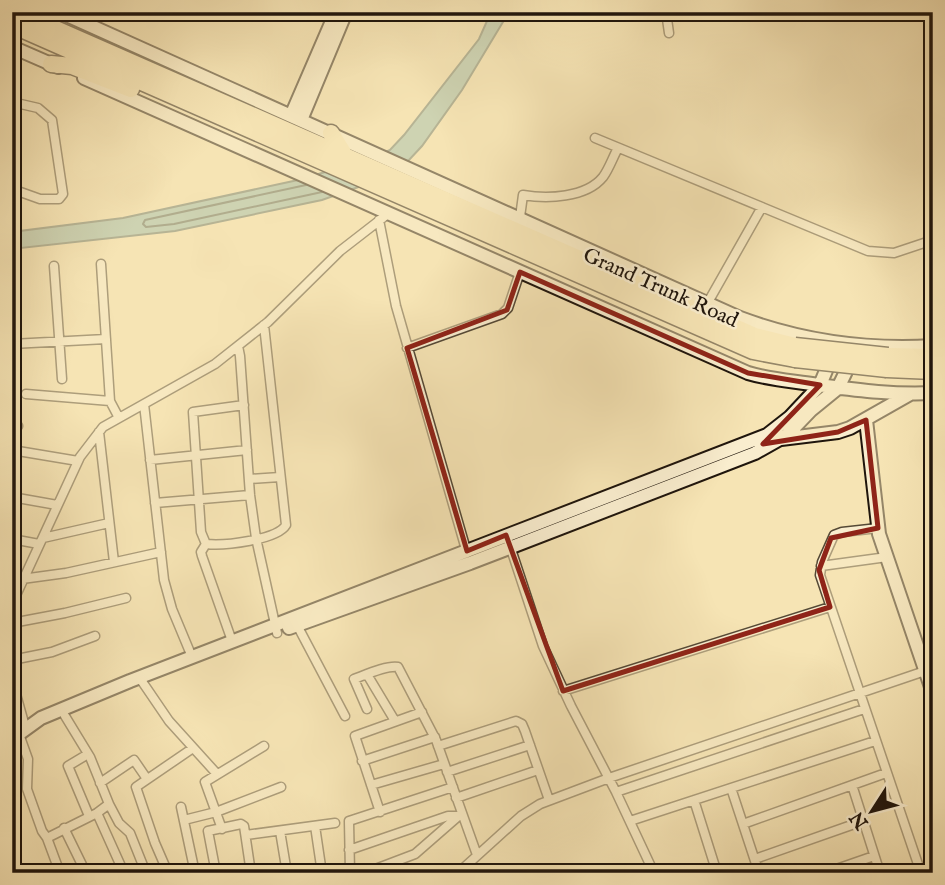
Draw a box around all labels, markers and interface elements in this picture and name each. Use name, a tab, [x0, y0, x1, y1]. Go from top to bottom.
street label: Grand Trunk Road	[579, 242, 743, 335]
north arrow	[836, 776, 906, 846]
text: N	[845, 806, 875, 834]

